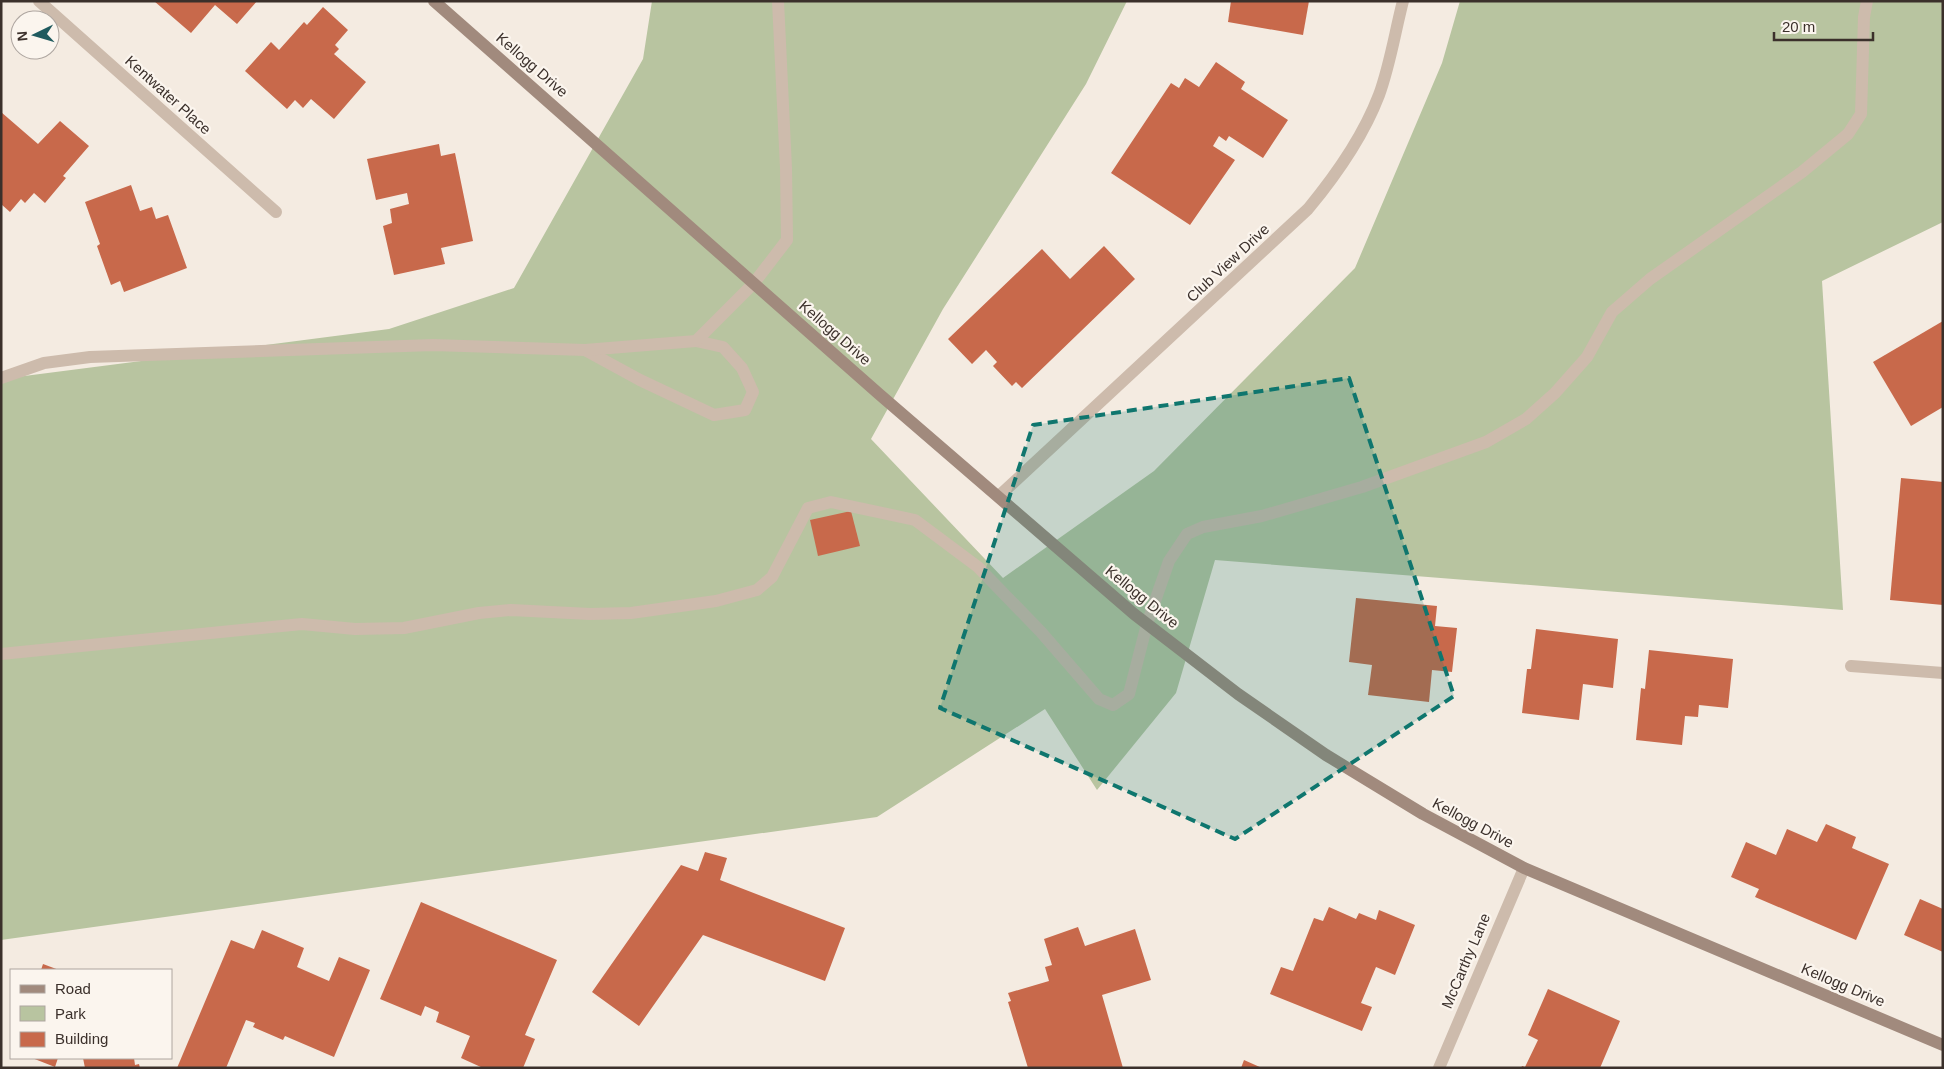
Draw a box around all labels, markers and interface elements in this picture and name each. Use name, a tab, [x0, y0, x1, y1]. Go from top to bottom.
north arrow	[10, 10, 60, 60]
scale bar	[1774, 10, 1873, 42]
text: 20 m	[1782, 18, 1815, 35]
street label: Kellogg Drive	[493, 29, 572, 100]
text: N	[14, 30, 30, 42]
street label: Kentwater Place	[122, 52, 215, 137]
street label: Club View Drive	[1183, 220, 1272, 305]
street label: Kellogg Drive	[796, 297, 875, 368]
street label: Kellogg Drive	[1102, 562, 1182, 631]
street label: Kellogg Drive	[1430, 794, 1517, 851]
street label: McCarthy Lane	[1438, 911, 1493, 1011]
street label: Kellogg Drive	[1799, 959, 1888, 1010]
legend	[10, 969, 172, 1059]
text: Road	[55, 980, 91, 997]
text: Park	[55, 1005, 86, 1022]
text: Building	[55, 1030, 108, 1047]

